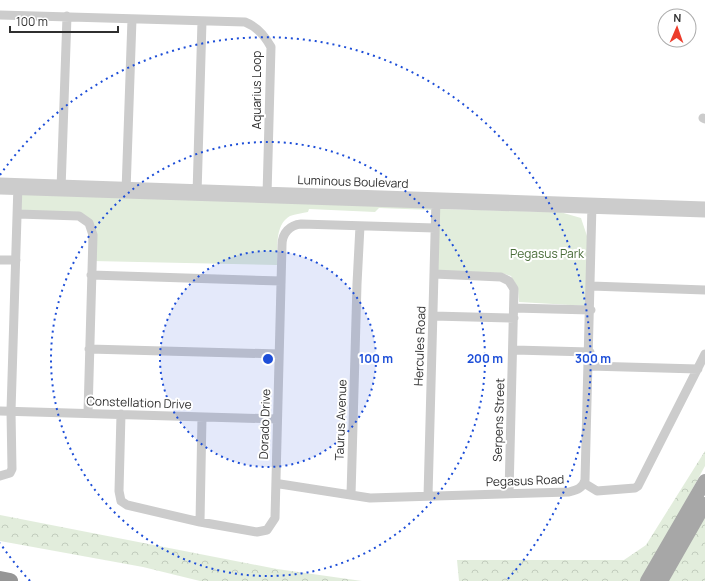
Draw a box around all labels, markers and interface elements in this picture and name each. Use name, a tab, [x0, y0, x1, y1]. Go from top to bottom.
scale bar	[10, 8, 118, 34]
north arrow	[657, 8, 697, 48]
text: N	[673, 10, 682, 25]
text: 100 m	[16, 13, 48, 30]
street label: Aquarius Loop	[248, 51, 265, 129]
street label: Luminous Boulevard	[297, 171, 409, 192]
park label: Pegasus Park	[510, 245, 585, 262]
street label: Hercules Road	[410, 306, 429, 386]
text: 100 m	[359, 350, 393, 367]
text: 200 m	[467, 350, 503, 367]
text: 300 m	[575, 350, 611, 367]
centre of rings	[261, 352, 275, 366]
street label: Serpens Street	[489, 378, 508, 462]
street label: Taurus Avenue	[331, 379, 350, 461]
street label: Dorado Drive	[255, 388, 274, 460]
street label: Constellation Drive	[86, 392, 192, 413]
street label: Pegasus Road	[485, 471, 565, 490]

